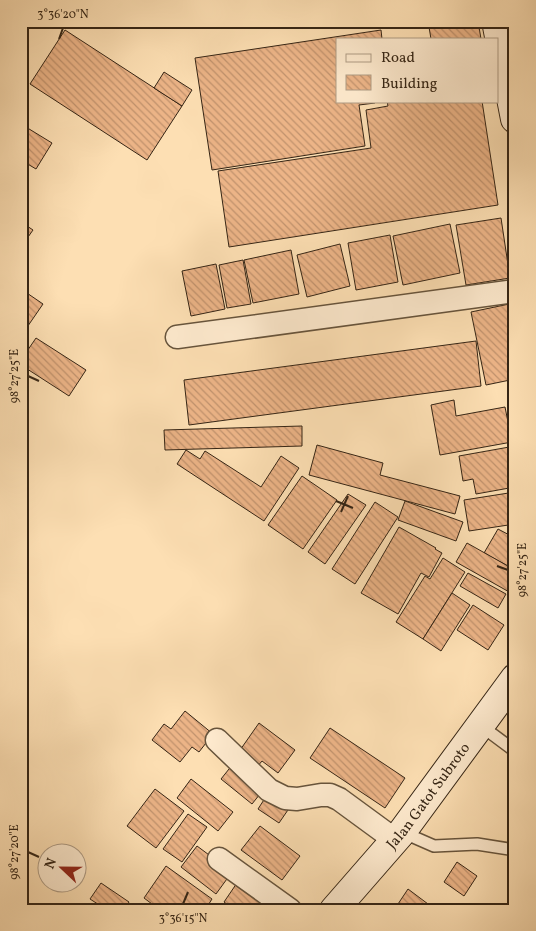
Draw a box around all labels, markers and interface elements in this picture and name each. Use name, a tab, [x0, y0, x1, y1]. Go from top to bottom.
text: 3°36'20"N	[37, 7, 89, 23]
legend	[336, 38, 498, 102]
text: Road	[381, 48, 415, 69]
text: Building	[381, 74, 438, 95]
text: 98°27'25"E	[7, 349, 23, 403]
text: 98°27'25"E	[515, 543, 531, 597]
street label: Jalan Gatot Subroto	[382, 739, 476, 855]
text: 98°27'20"E	[7, 824, 23, 880]
north arrow	[38, 844, 88, 894]
text: N	[41, 855, 62, 872]
text: 3°36'15"N	[159, 911, 207, 927]

